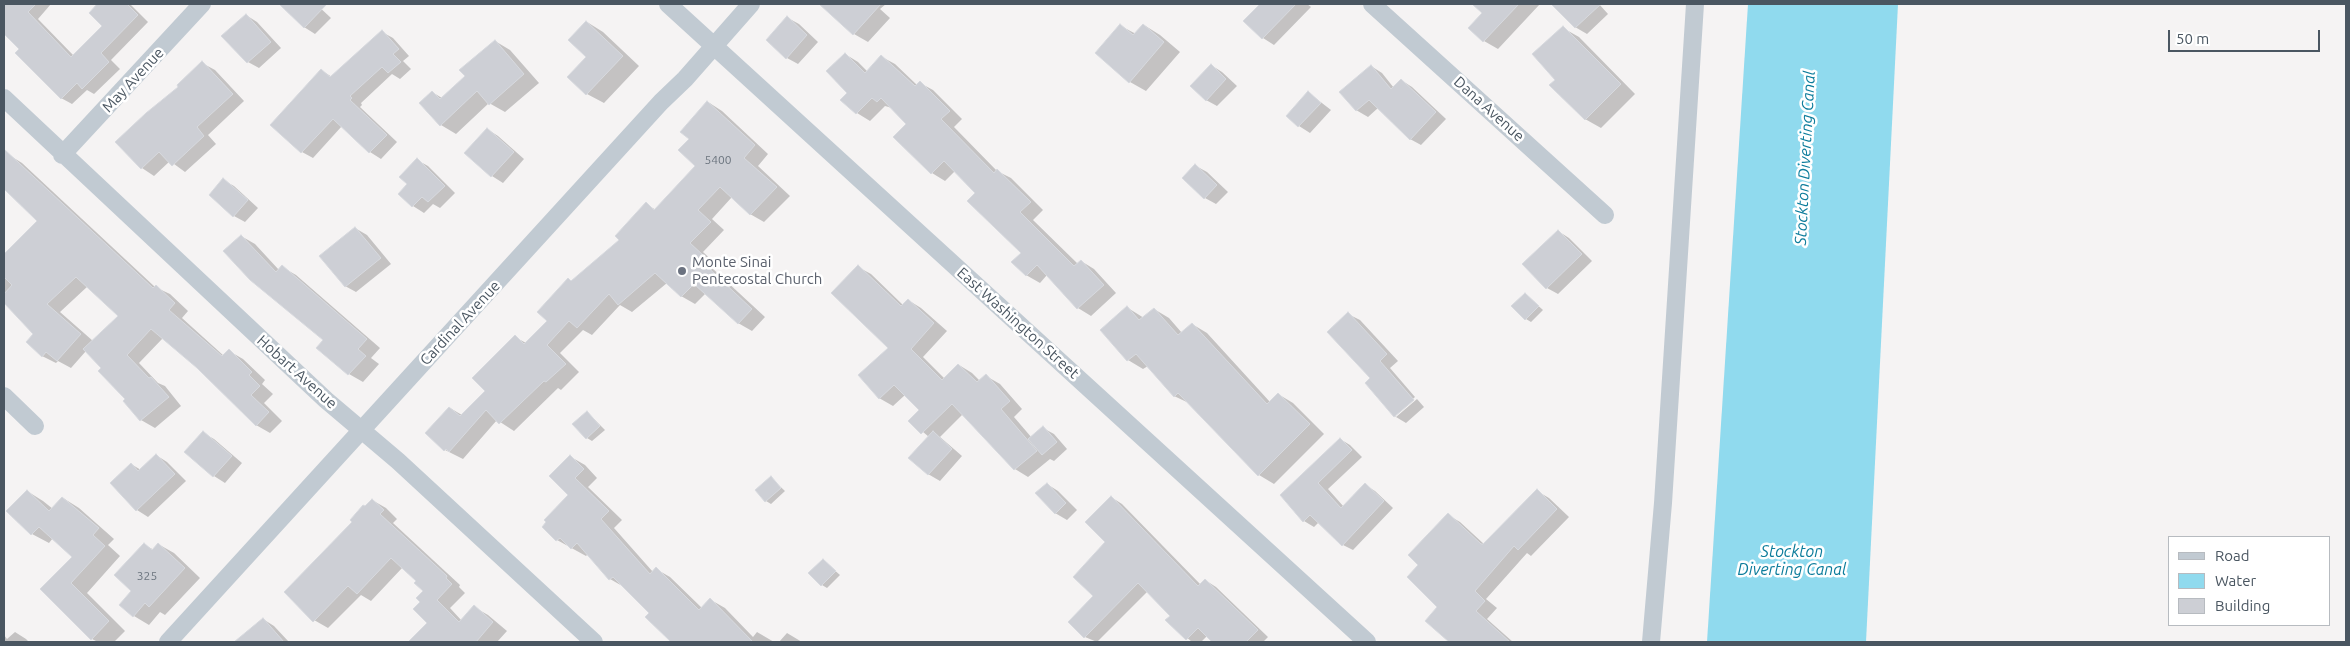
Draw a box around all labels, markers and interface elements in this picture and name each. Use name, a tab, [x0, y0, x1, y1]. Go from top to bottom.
scale bar	[2170, 20, 2322, 52]
text: 50 m	[2176, 30, 2209, 47]
street label: May Avenue	[98, 44, 168, 116]
water label: Stockton Diverting Canal	[1791, 70, 1819, 246]
street label: Dana Avenue	[1450, 73, 1528, 145]
house number: 5400	[704, 153, 732, 167]
place label: Monte Sinai Pentecostal Church	[692, 253, 822, 288]
street label: East Washington Street	[953, 264, 1083, 382]
marker: Monte Sinai Pentecostal Church	[676, 265, 688, 277]
street label: Cardinal Avenue	[416, 277, 504, 369]
street label: Hobart Avenue	[253, 331, 341, 413]
legend	[2168, 536, 2330, 626]
water label: Stockton Diverting Canal	[1738, 542, 1846, 580]
text: Road	[2215, 547, 2250, 564]
house number: 325	[137, 569, 157, 583]
text: Water	[2215, 572, 2256, 589]
text: Building	[2215, 597, 2270, 614]

